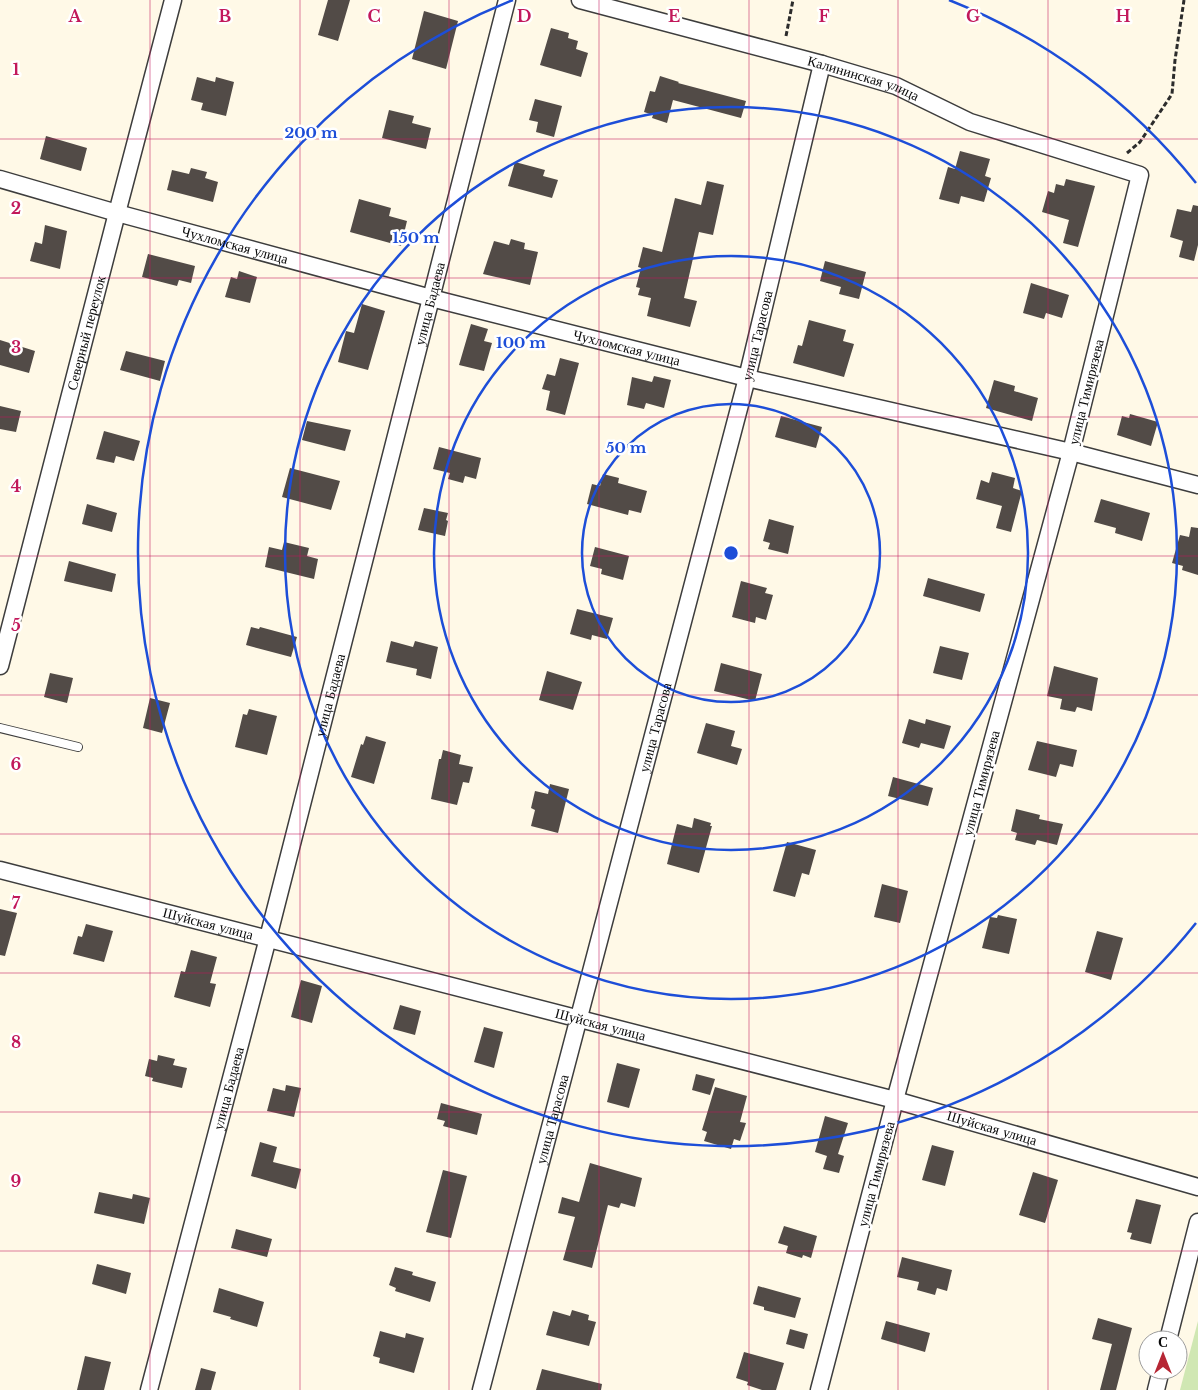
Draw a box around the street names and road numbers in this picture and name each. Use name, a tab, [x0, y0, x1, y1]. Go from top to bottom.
street label: Калининская улица	[806, 52, 923, 105]
street label: Чухломская улица	[180, 222, 291, 268]
street label: улица Бадаева	[410, 259, 449, 347]
street label: Северный переулок	[63, 274, 110, 392]
street label: улица Тарасова	[738, 288, 777, 382]
street label: Чухломская улица	[571, 325, 683, 370]
street label: улица Тимирязева	[1064, 336, 1108, 447]
street label: улица Бадаева	[311, 651, 349, 739]
street label: улица Тарасова	[635, 680, 676, 774]
street label: улица Тимирязева	[958, 728, 1004, 838]
street label: Шуйская улица	[161, 903, 256, 944]
street label: Шуйская улица	[553, 1004, 648, 1045]
street label: улица Бадаева	[209, 1044, 248, 1132]
street label: улица Тарасова	[532, 1072, 573, 1166]
street label: Шуйская улица	[945, 1106, 1040, 1150]
street label: улица Тимирязева	[853, 1119, 899, 1229]

